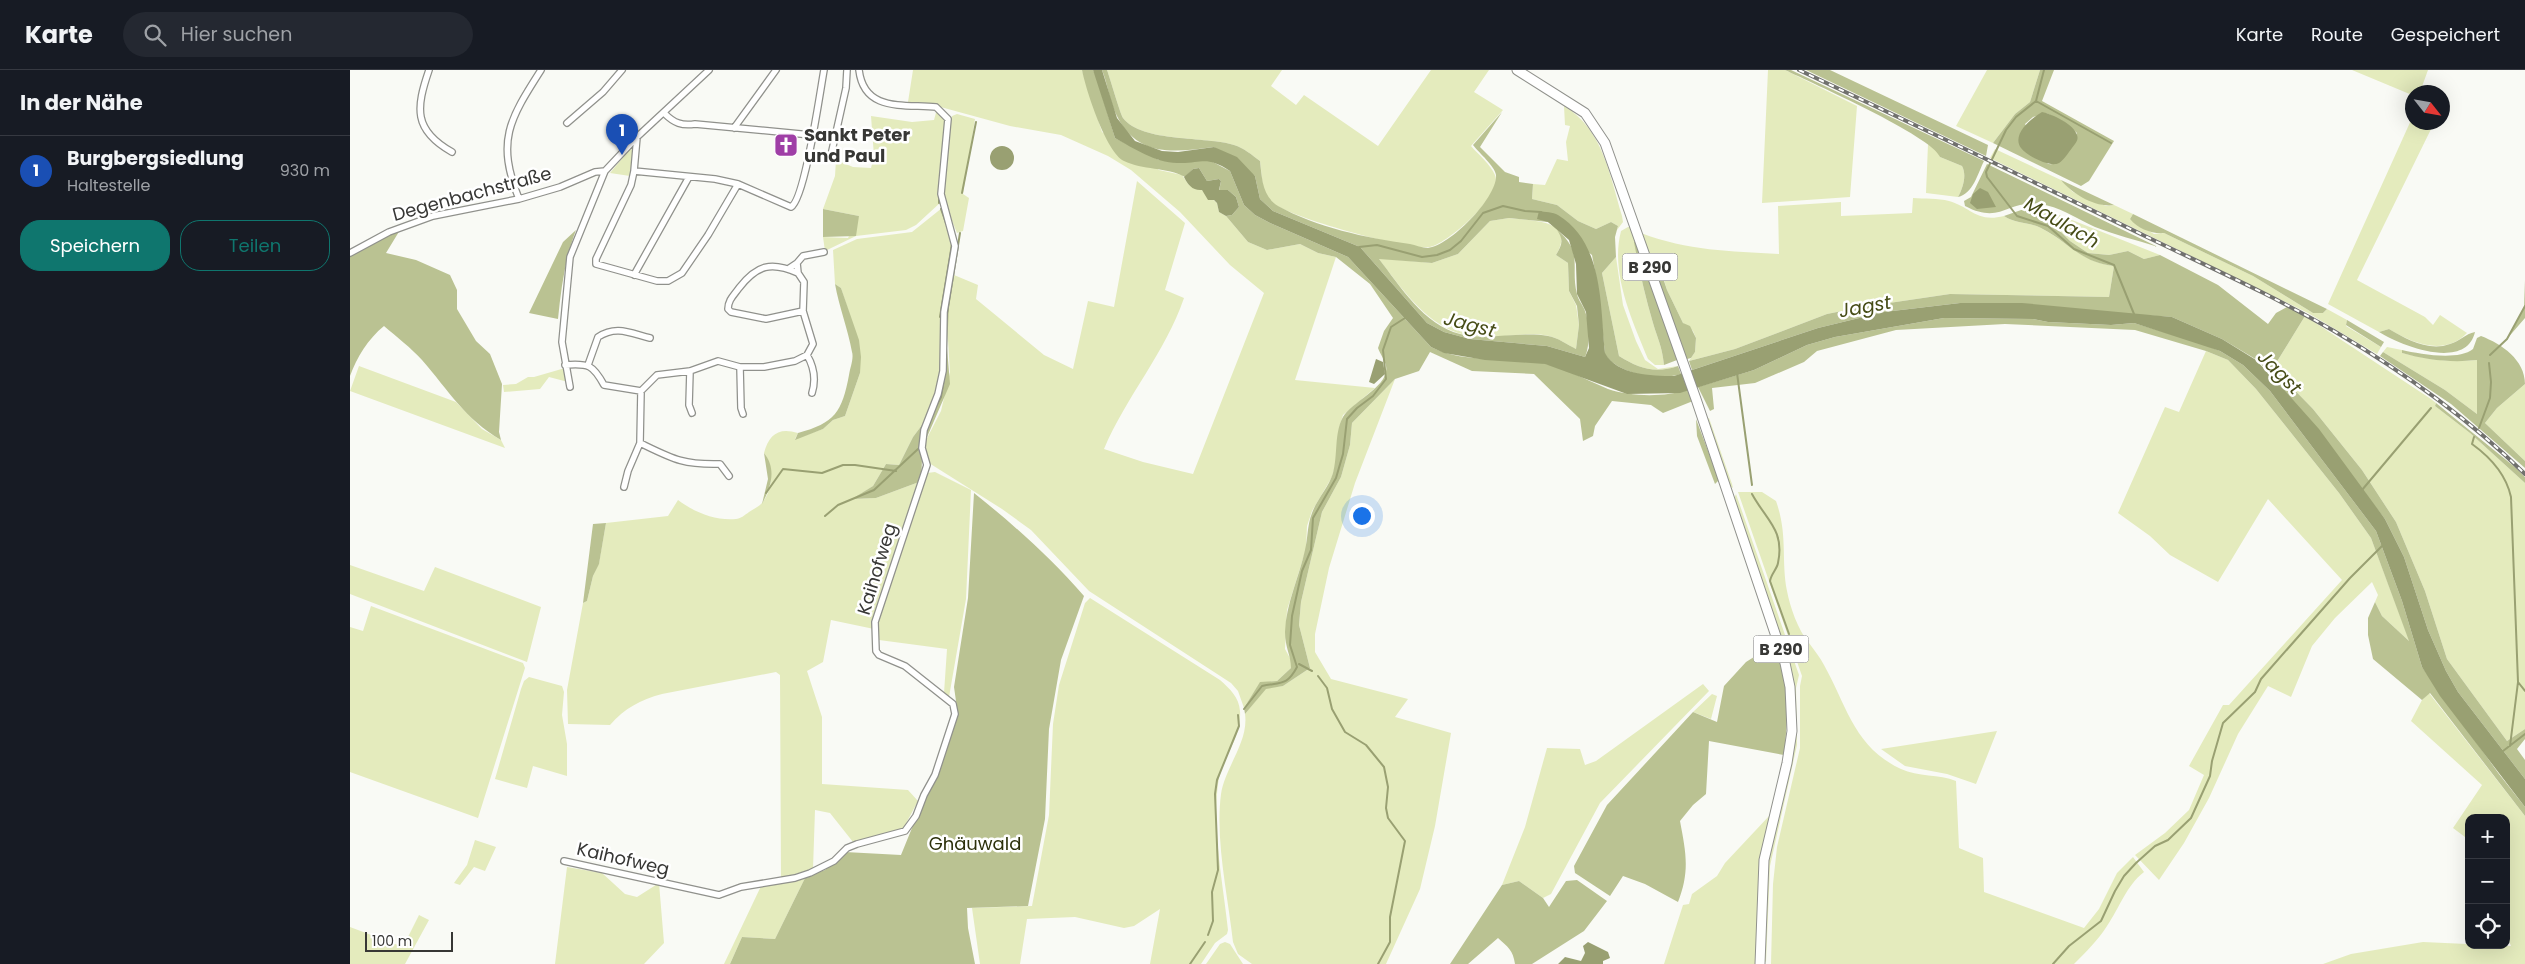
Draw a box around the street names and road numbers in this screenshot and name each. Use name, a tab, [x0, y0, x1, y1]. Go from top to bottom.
street label: Degenbachstraße	[390, 160, 554, 227]
road number: B 290	[1622, 253, 1678, 280]
street label: Kaihofweg	[851, 520, 902, 618]
road number: B 290	[1754, 636, 1808, 662]
street label: Kaihofweg	[574, 836, 672, 881]

